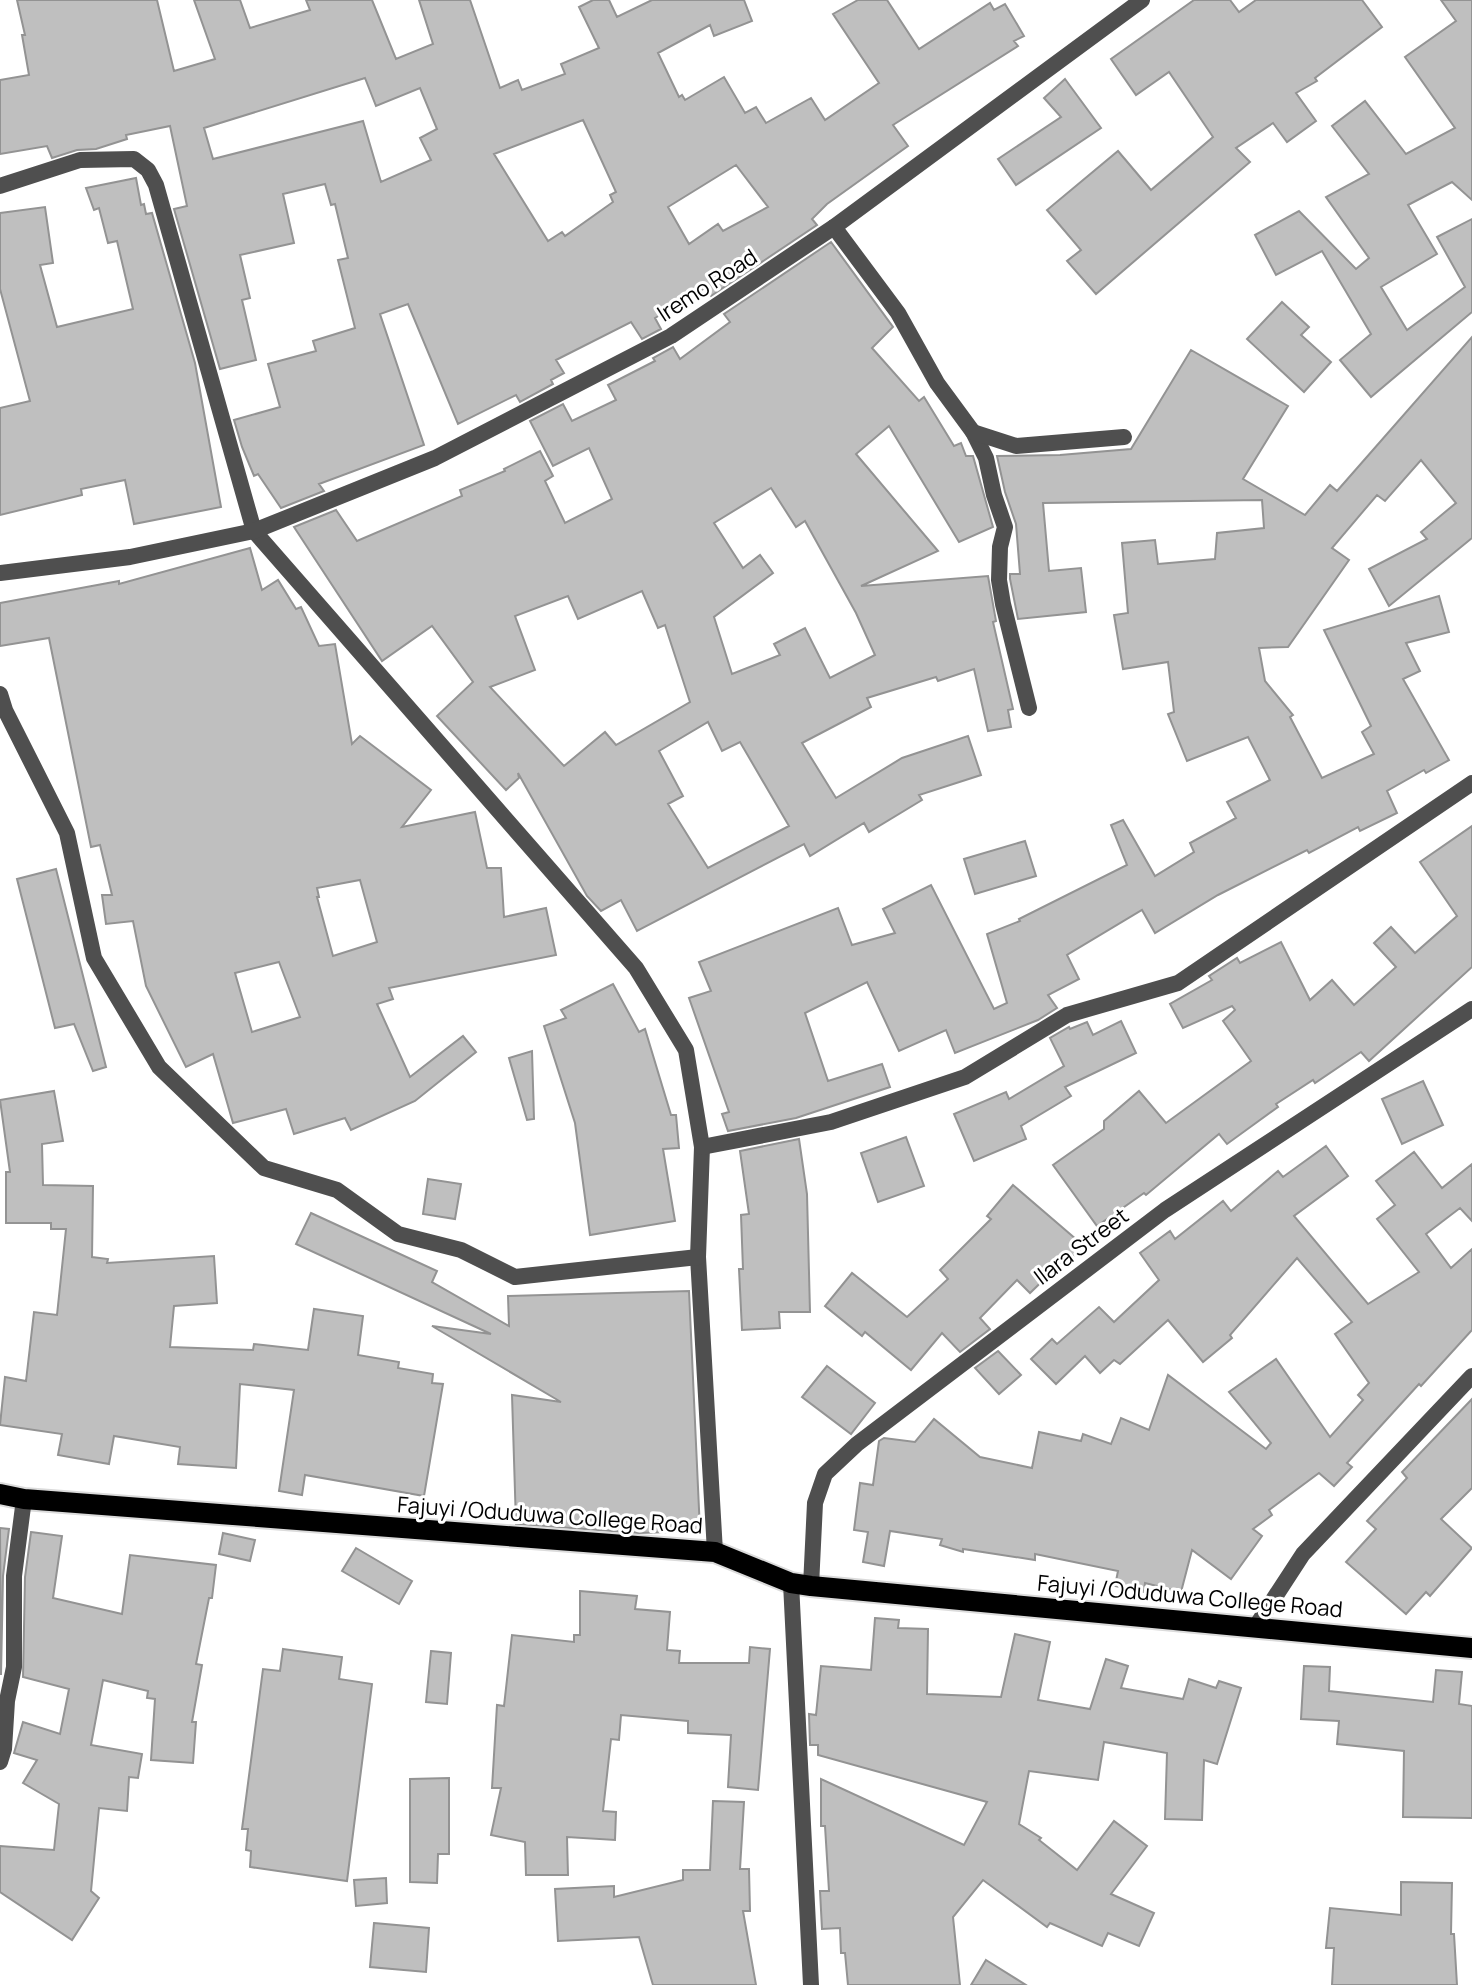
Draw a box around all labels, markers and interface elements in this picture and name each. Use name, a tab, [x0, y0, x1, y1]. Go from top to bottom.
street label: Iremo Road	[651, 242, 763, 328]
street label: Ilara Street	[1028, 1200, 1135, 1291]
street label: Fajuyi /Oduduwa College Road	[396, 1489, 704, 1541]
street label: Fajuyi /Oduduwa College Road	[1036, 1568, 1344, 1624]

